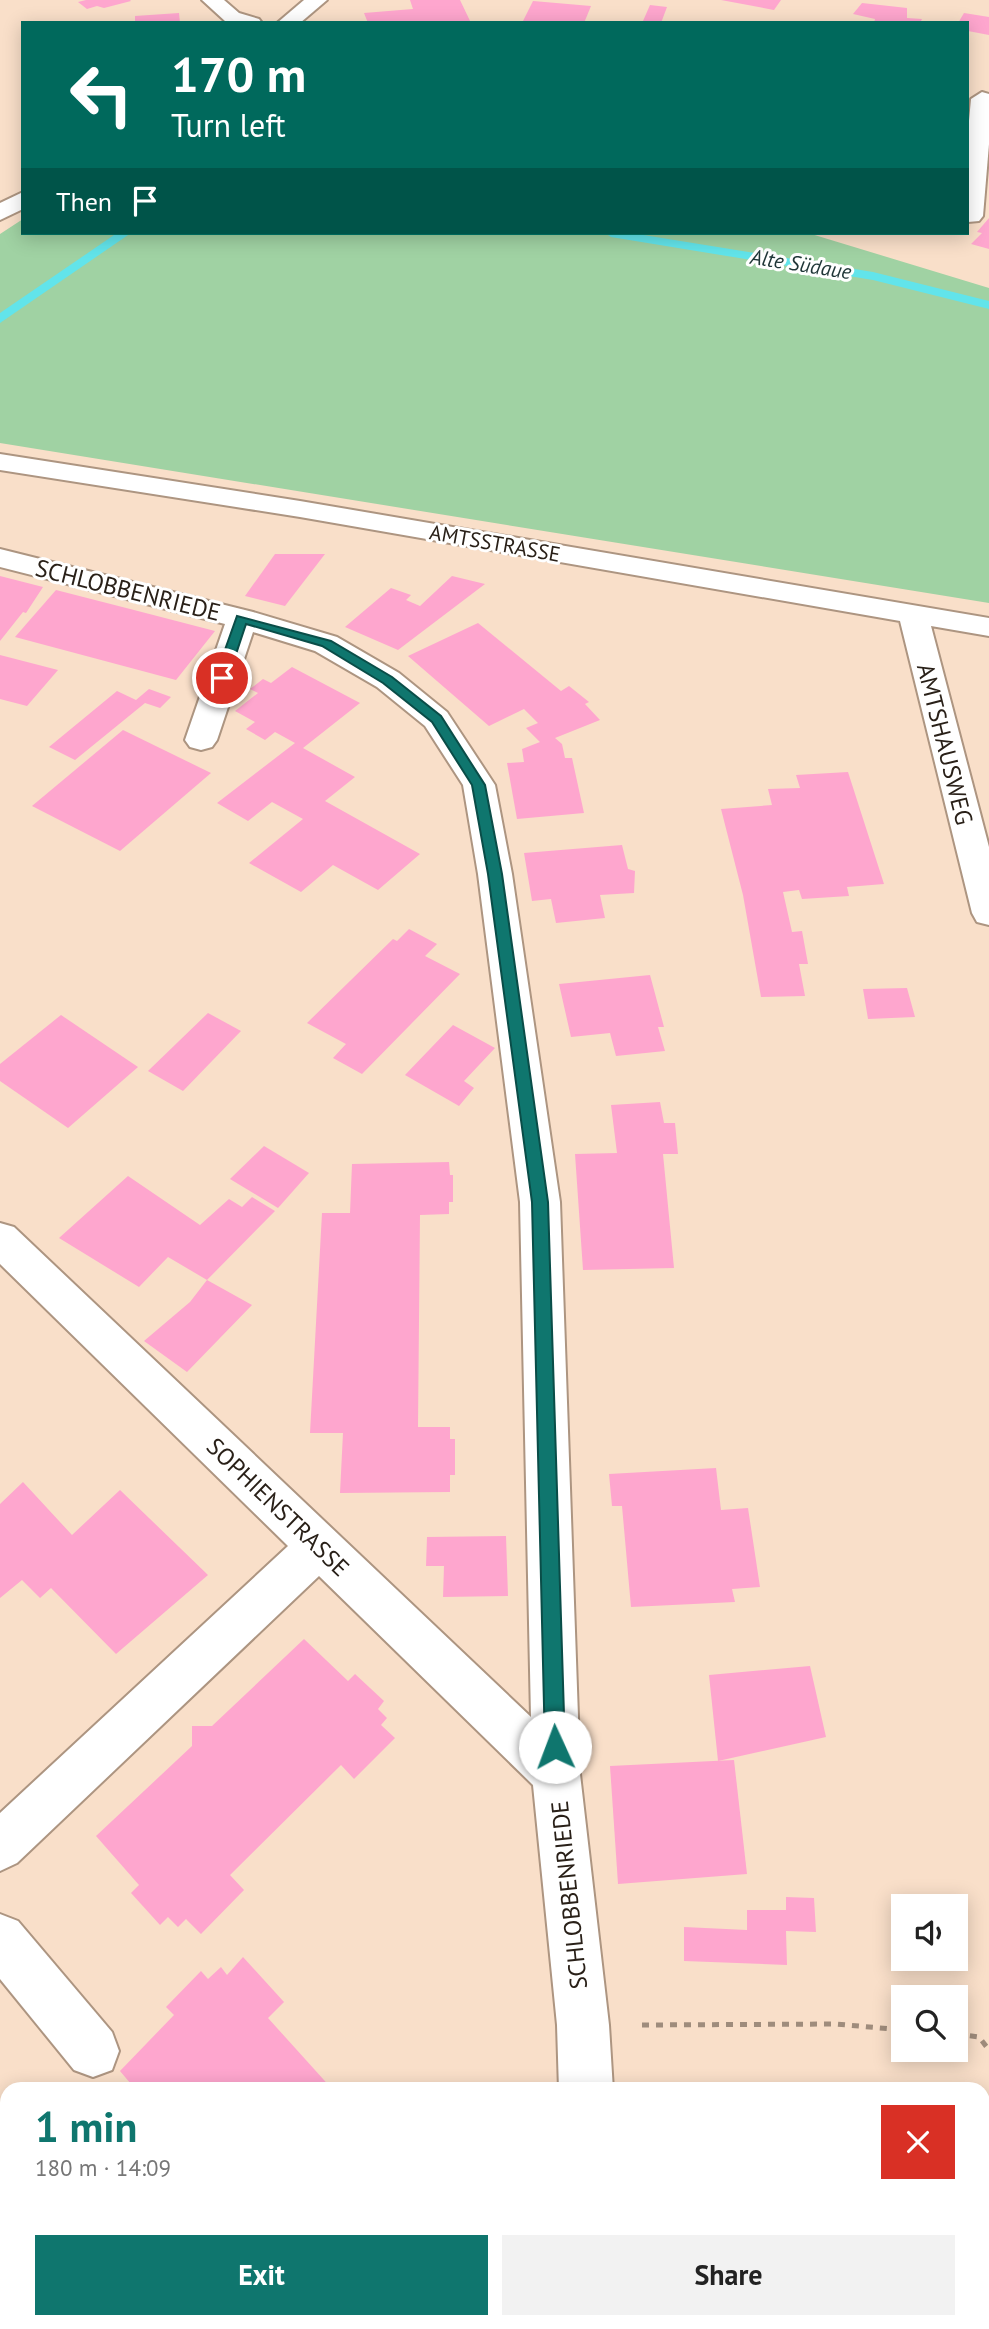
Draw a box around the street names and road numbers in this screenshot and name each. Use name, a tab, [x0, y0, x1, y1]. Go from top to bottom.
street label: AMTSSTRASSE	[428, 518, 562, 568]
street label: SCHLOBBENRIEDE	[32, 552, 224, 628]
street label: AMTSHAUSWEG	[910, 660, 980, 828]
street label: SOPHIENSTRASSE	[200, 1431, 356, 1583]
street label: SCHLOBBENRIEDE	[544, 1799, 594, 1991]

